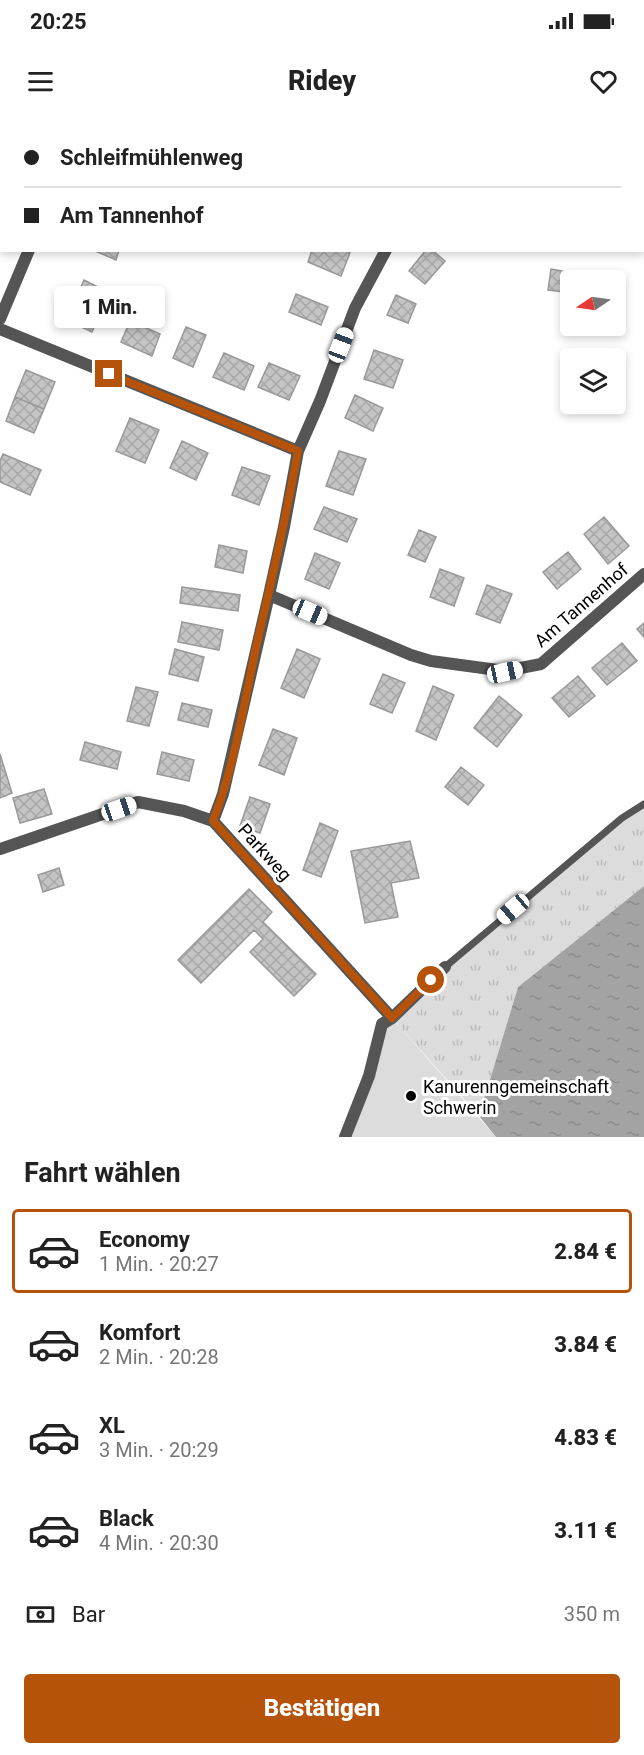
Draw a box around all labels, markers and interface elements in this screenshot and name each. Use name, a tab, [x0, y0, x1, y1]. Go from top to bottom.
text: 20:25	[30, 9, 87, 34]
icon: menu	[24, 65, 57, 98]
text: Ridey	[288, 65, 356, 97]
icon: heart	[587, 65, 620, 98]
text: Schleifmühlenweg	[60, 145, 243, 170]
text: Am Tannenhof	[60, 203, 204, 228]
north arrow	[560, 270, 626, 336]
map controls	[560, 270, 626, 414]
callout: 1 Min.	[54, 287, 164, 329]
text: 1 Min.	[81, 295, 138, 319]
car	[326, 325, 356, 365]
button: layers	[560, 348, 626, 414]
route end	[95, 360, 122, 387]
street label: Am Tannenhof	[530, 558, 633, 651]
car	[290, 597, 330, 627]
car	[486, 659, 524, 685]
car	[99, 795, 139, 823]
street label: Parkweg	[234, 819, 296, 885]
car	[493, 891, 533, 927]
route start	[417, 966, 444, 993]
place label: Kanurenngemeinschaft Schwerin	[423, 1076, 609, 1118]
marker: Kanurenngemeinschaft Schwerin	[404, 1089, 418, 1103]
text: Fahrt wählen	[24, 1157, 181, 1189]
icon: car	[27, 1224, 81, 1278]
text: Economy	[99, 1227, 190, 1252]
text: 2.84 €	[554, 1239, 617, 1264]
text: 1 Min. · 20:27	[99, 1252, 219, 1276]
icon: car	[27, 1317, 81, 1371]
text: Komfort	[99, 1320, 181, 1345]
text: 3.84 €	[554, 1332, 617, 1357]
text: 2 Min. · 20:28	[99, 1345, 219, 1369]
icon: car	[27, 1410, 81, 1464]
text: XL	[99, 1413, 125, 1438]
text: 4.83 €	[554, 1425, 617, 1450]
text: 3 Min. · 20:29	[99, 1438, 219, 1462]
icon: car	[27, 1503, 81, 1557]
text: Black	[99, 1506, 154, 1531]
text: 3.11 €	[554, 1518, 617, 1543]
text: 4 Min. · 20:30	[99, 1531, 219, 1555]
icon: cash	[24, 1598, 57, 1631]
text: Bar	[72, 1602, 105, 1627]
text: 350 m	[564, 1602, 620, 1626]
button: Bestätigen	[24, 1674, 620, 1743]

